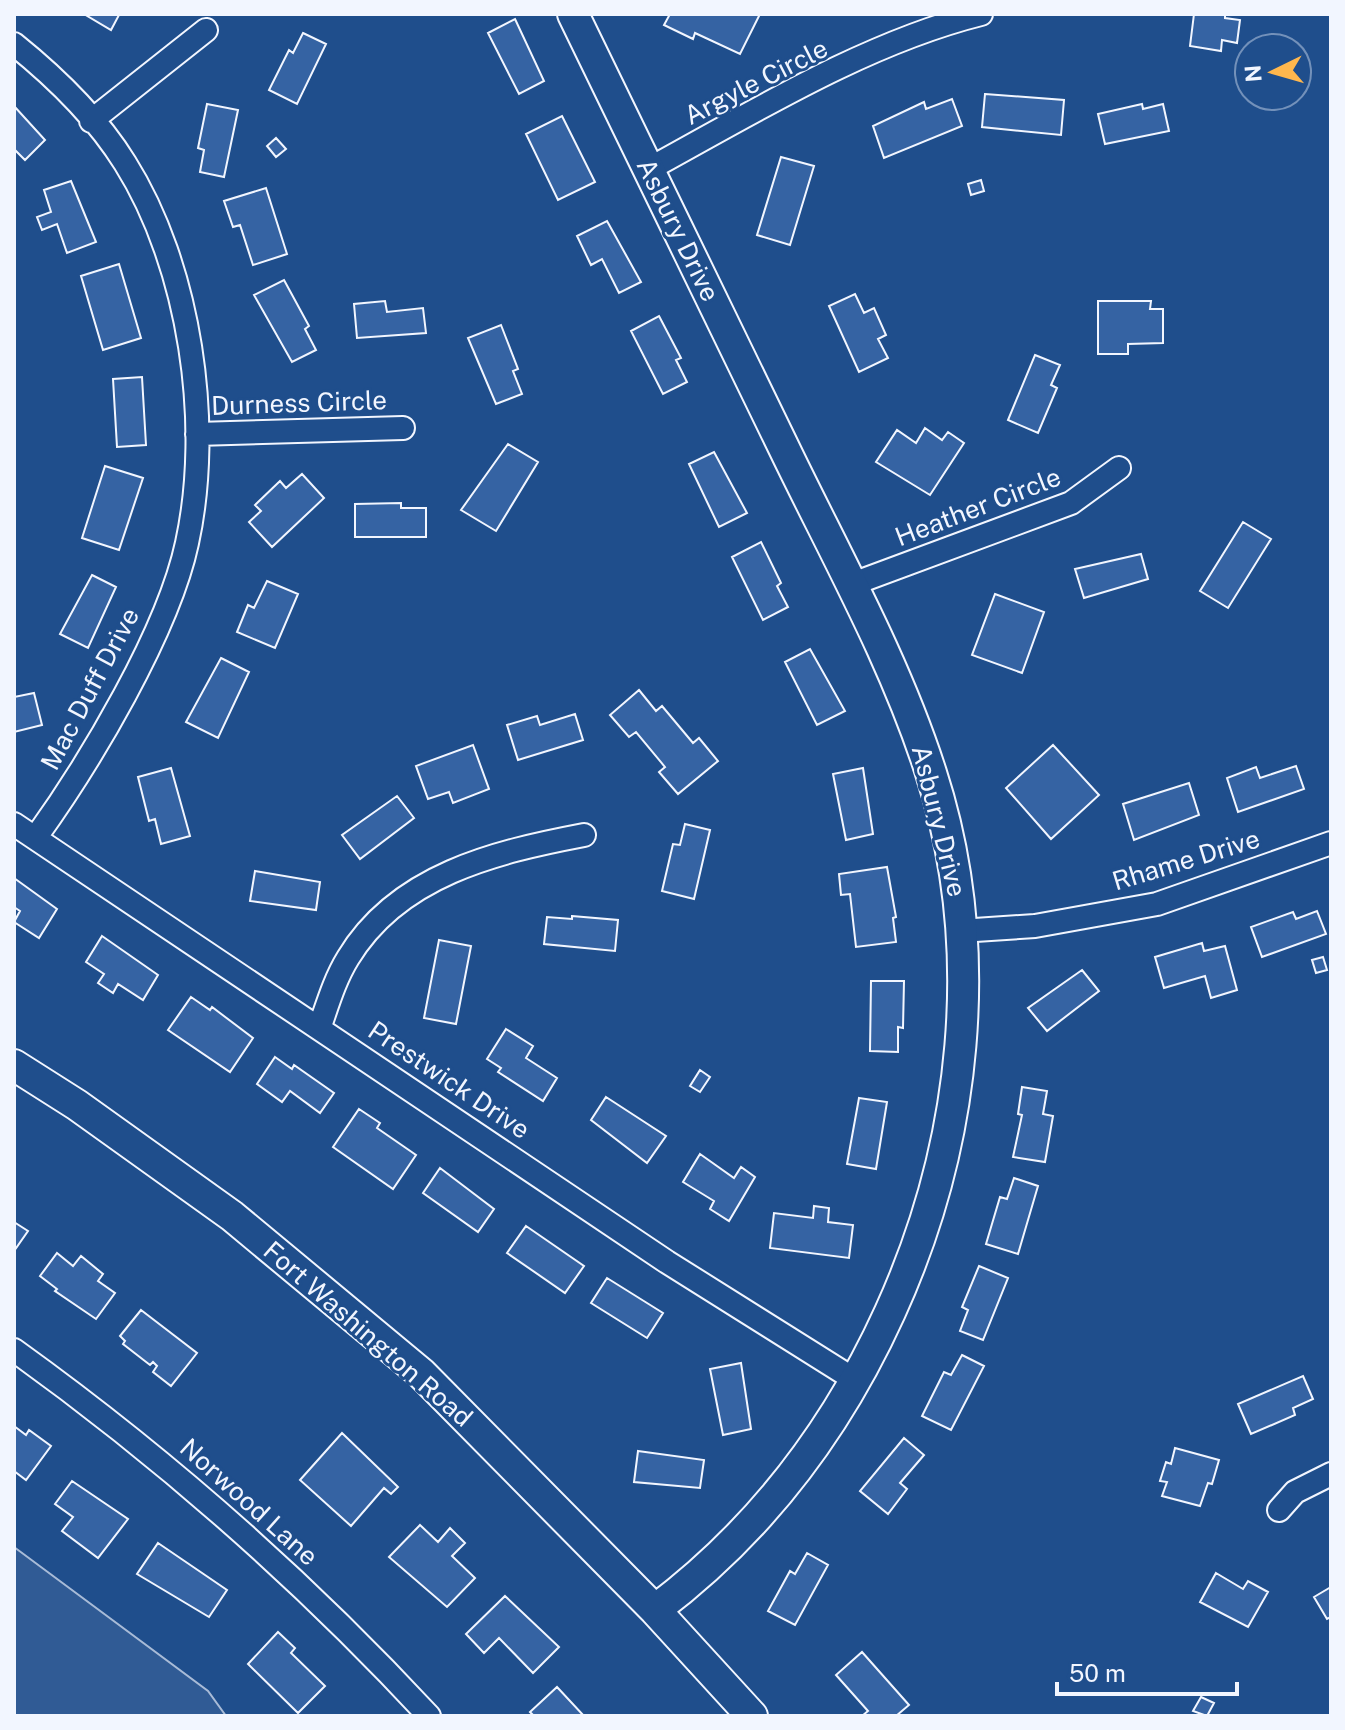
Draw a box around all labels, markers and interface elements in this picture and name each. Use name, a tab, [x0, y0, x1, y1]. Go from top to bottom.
street label: Argyle Circle	[679, 32, 833, 131]
north arrow	[1233, 32, 1313, 112]
text: N	[1239, 64, 1267, 83]
street label: Asbury Drive	[631, 153, 726, 306]
street label: Durness Circle	[211, 384, 387, 421]
street label: Heather Circle	[891, 461, 1065, 552]
street label: Mac Duff Drive	[34, 602, 145, 775]
street label: Asbury Drive	[906, 742, 973, 900]
street label: Rhame Drive	[1108, 822, 1263, 897]
street label: Prestwick Drive	[363, 1014, 536, 1145]
street label: Fort Washington Road	[258, 1234, 479, 1433]
street label: Norwood Lane	[174, 1432, 325, 1572]
scale bar	[1057, 1646, 1237, 1696]
text: 50 m	[1069, 1659, 1126, 1687]

